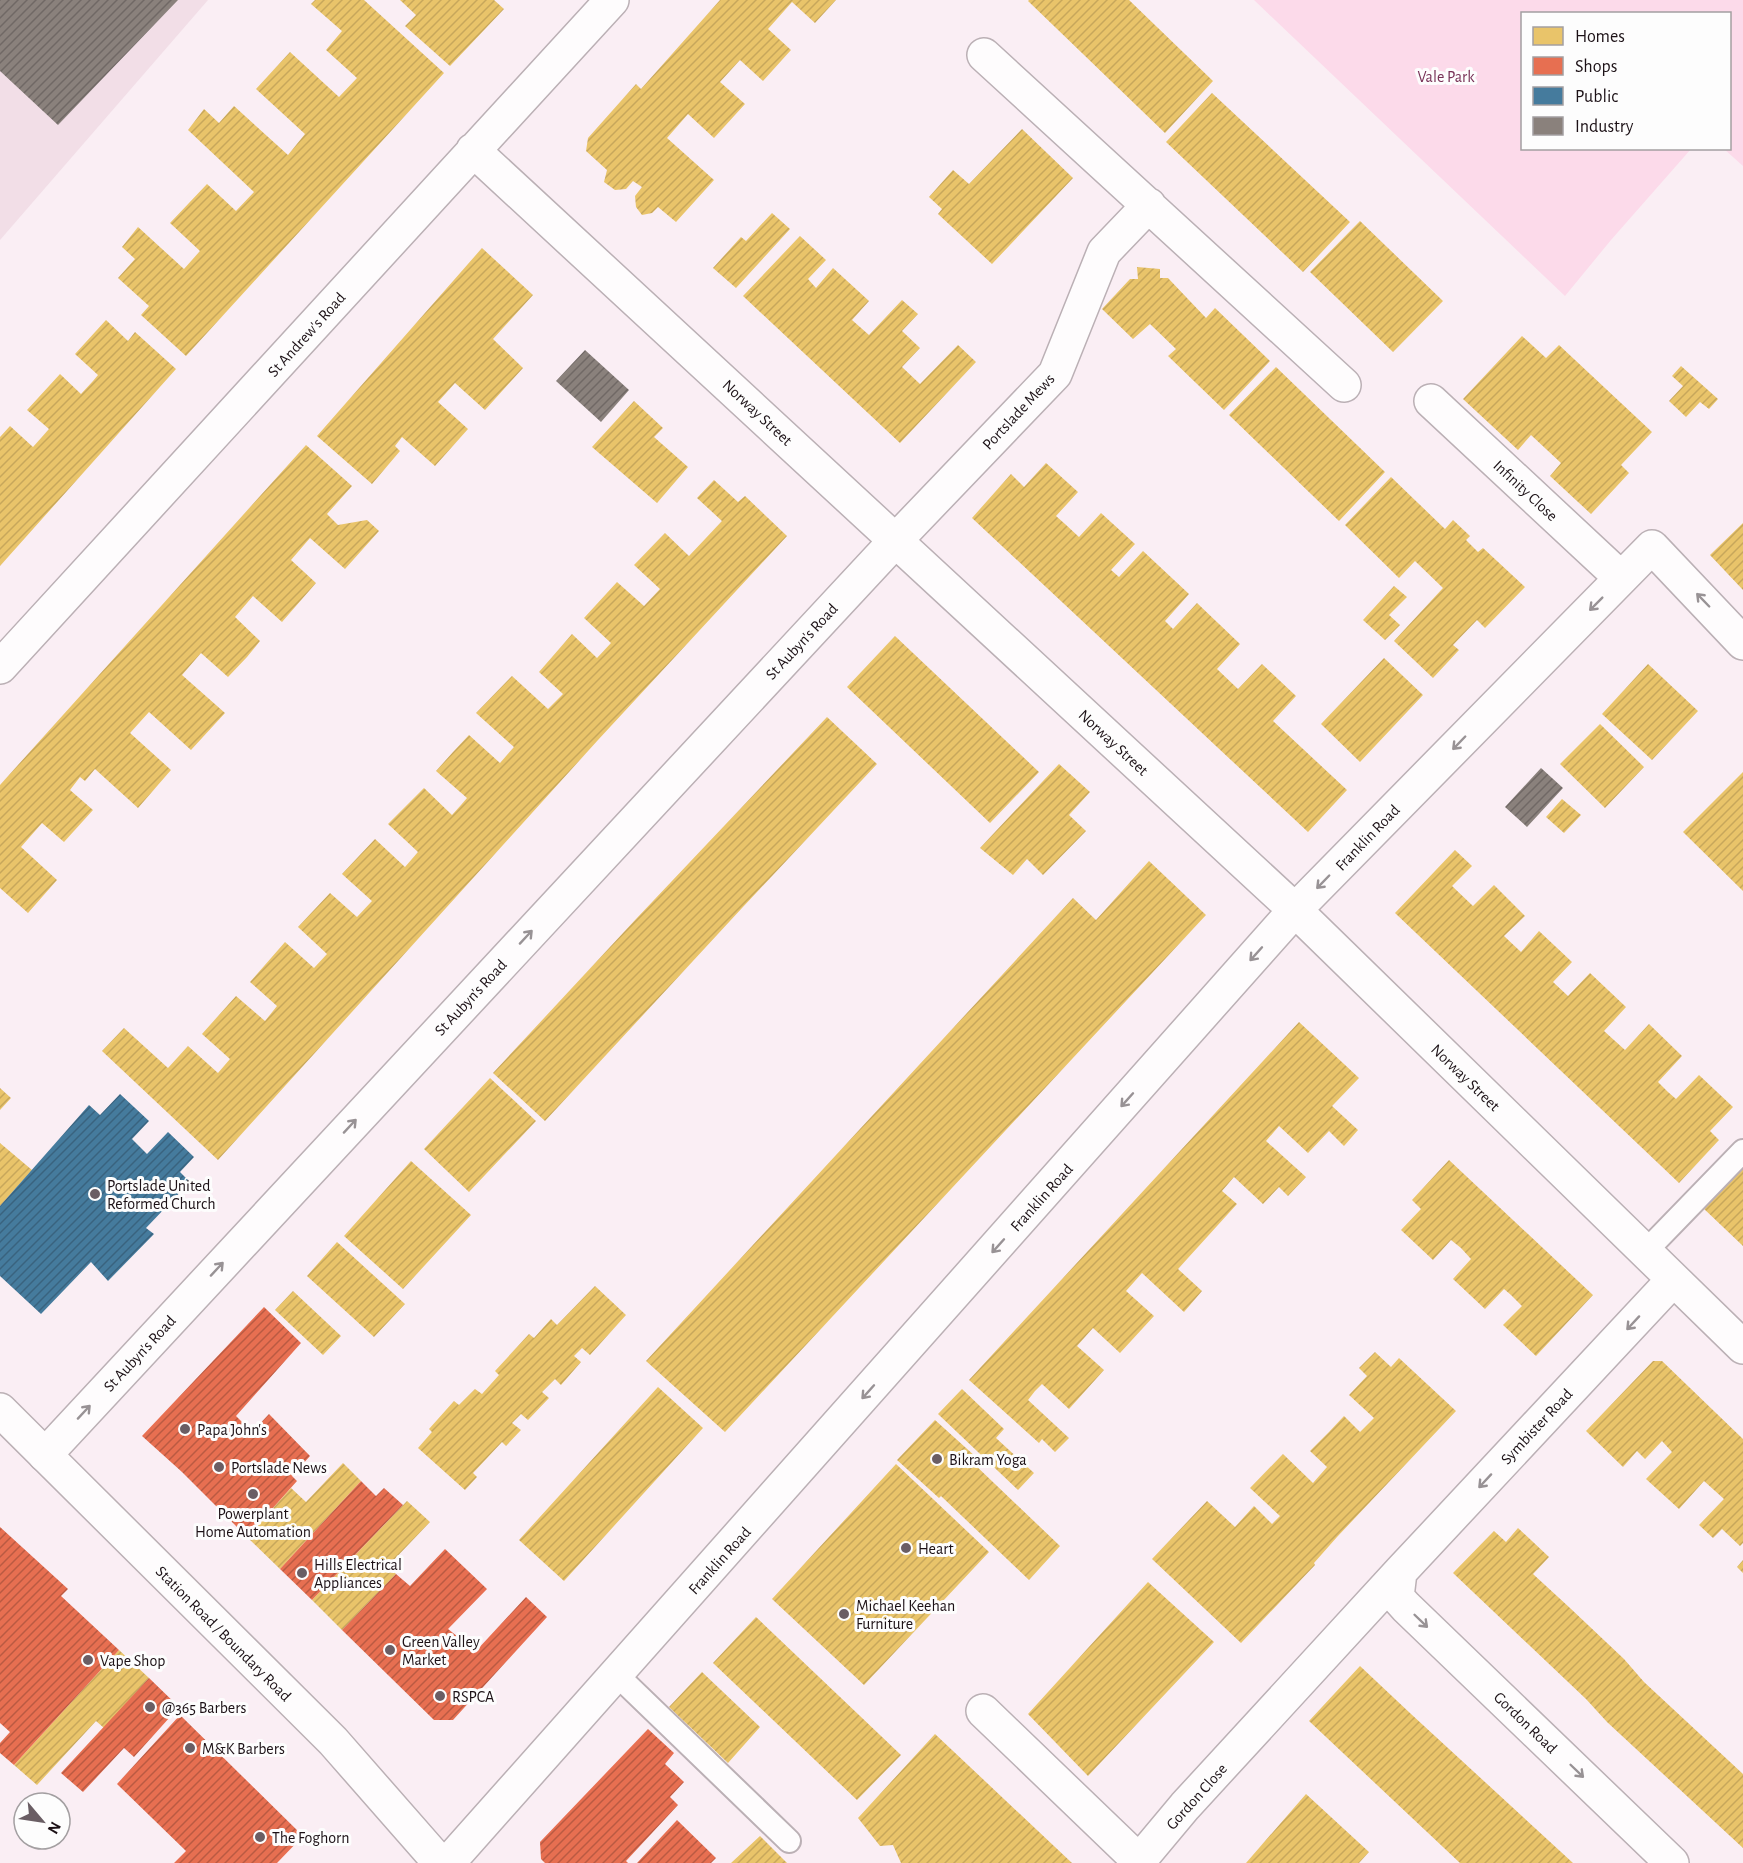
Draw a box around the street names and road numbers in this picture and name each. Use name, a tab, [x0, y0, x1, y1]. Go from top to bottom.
street label: St Andrew's Road	[265, 289, 349, 380]
street label: Portslade Mews	[980, 370, 1058, 453]
street label: Norway Street	[719, 377, 795, 449]
street label: Infinity Close	[1489, 457, 1560, 525]
street label: St Aubyn's Road	[763, 601, 842, 683]
street label: Norway Street	[1075, 707, 1151, 779]
street label: Franklin Road	[1333, 802, 1403, 874]
street label: St Aubyn's Road	[432, 957, 511, 1039]
street label: Norway Street	[1427, 1041, 1503, 1115]
street label: Franklin Road	[1007, 1161, 1076, 1234]
street label: St Aubyn's Road	[101, 1313, 180, 1395]
street label: Symbister Road	[1498, 1386, 1576, 1468]
street label: Franklin Road	[685, 1524, 754, 1597]
street label: Station Road / Boundary Road	[152, 1563, 294, 1705]
street label: Gordon Road	[1491, 1689, 1560, 1757]
street label: Gordon Close	[1163, 1761, 1230, 1833]

